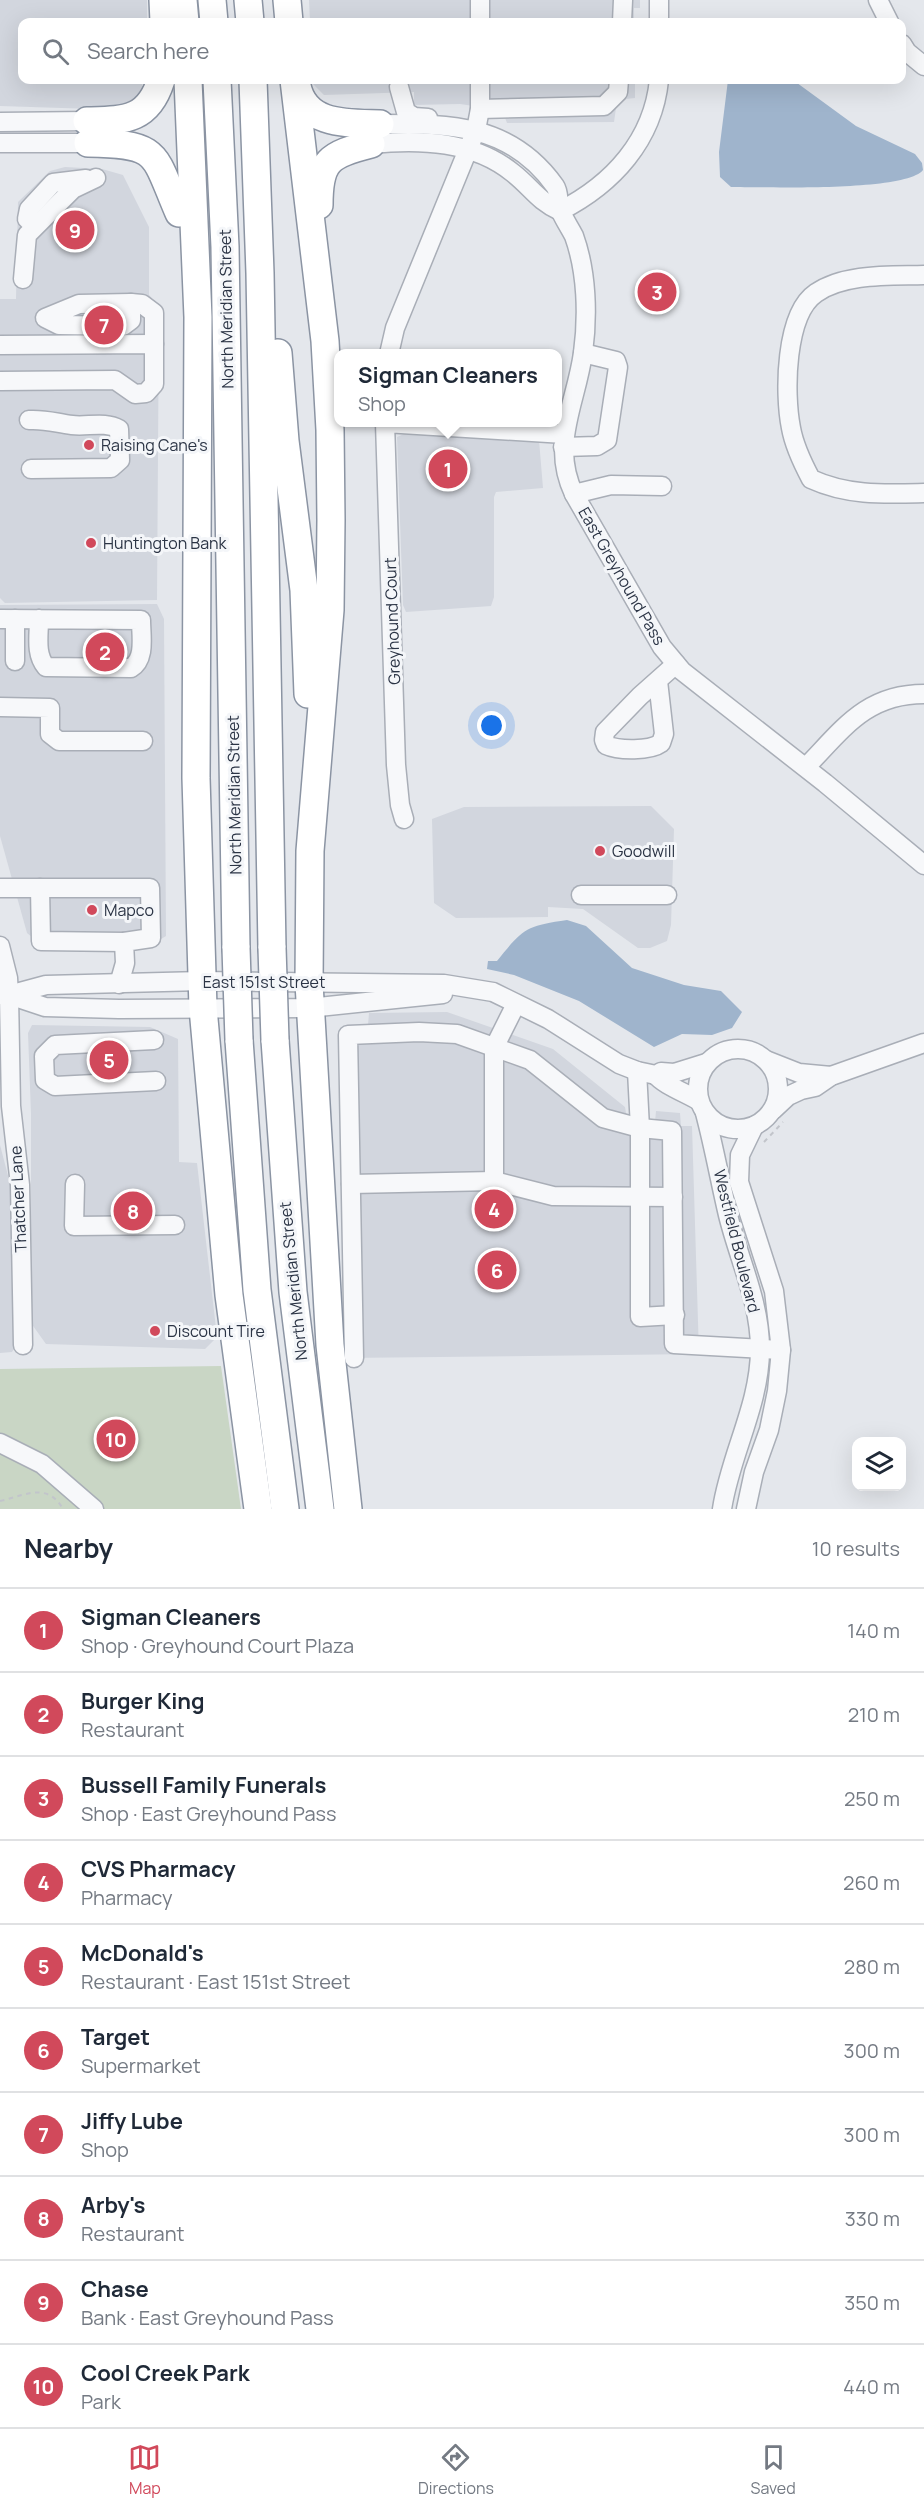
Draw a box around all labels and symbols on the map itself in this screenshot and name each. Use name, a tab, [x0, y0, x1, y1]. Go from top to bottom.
pin: 9	[56, 208, 94, 252]
street label: North Meridian Street	[214, 229, 238, 389]
pin: 3	[638, 270, 676, 314]
pin: 7	[84, 302, 124, 348]
place label: Raising Cane's	[101, 434, 208, 456]
marker: Raising Cane's	[82, 438, 96, 452]
pin: 1	[428, 446, 468, 492]
street label: East Greyhound Pass	[573, 503, 671, 649]
place label: Huntington Bank	[103, 532, 228, 554]
marker: Huntington Bank	[84, 536, 98, 550]
street label: Greyhound Court	[379, 557, 405, 685]
pin: 2	[86, 630, 124, 674]
your location	[477, 711, 506, 740]
street label: North Meridian Street	[222, 715, 246, 875]
place label: Goodwill	[612, 840, 675, 862]
marker: Goodwill	[593, 844, 607, 858]
place label: Mapco	[104, 899, 154, 921]
marker: Mapco	[85, 903, 99, 917]
street label: East 151st Street	[203, 971, 325, 993]
pin: 5	[90, 1038, 128, 1082]
street label: Thatcher Lane	[4, 1145, 32, 1253]
street label: Westfield Boulevard	[709, 1167, 765, 1315]
pin: 4	[474, 1186, 514, 1232]
pin: 8	[114, 1188, 152, 1234]
street label: North Meridian Street	[274, 1201, 312, 1361]
pin: 6	[478, 1248, 516, 1292]
place label: Discount Tire	[167, 1320, 265, 1342]
marker: Discount Tire	[148, 1324, 162, 1338]
pin: 10	[96, 1416, 136, 1462]

